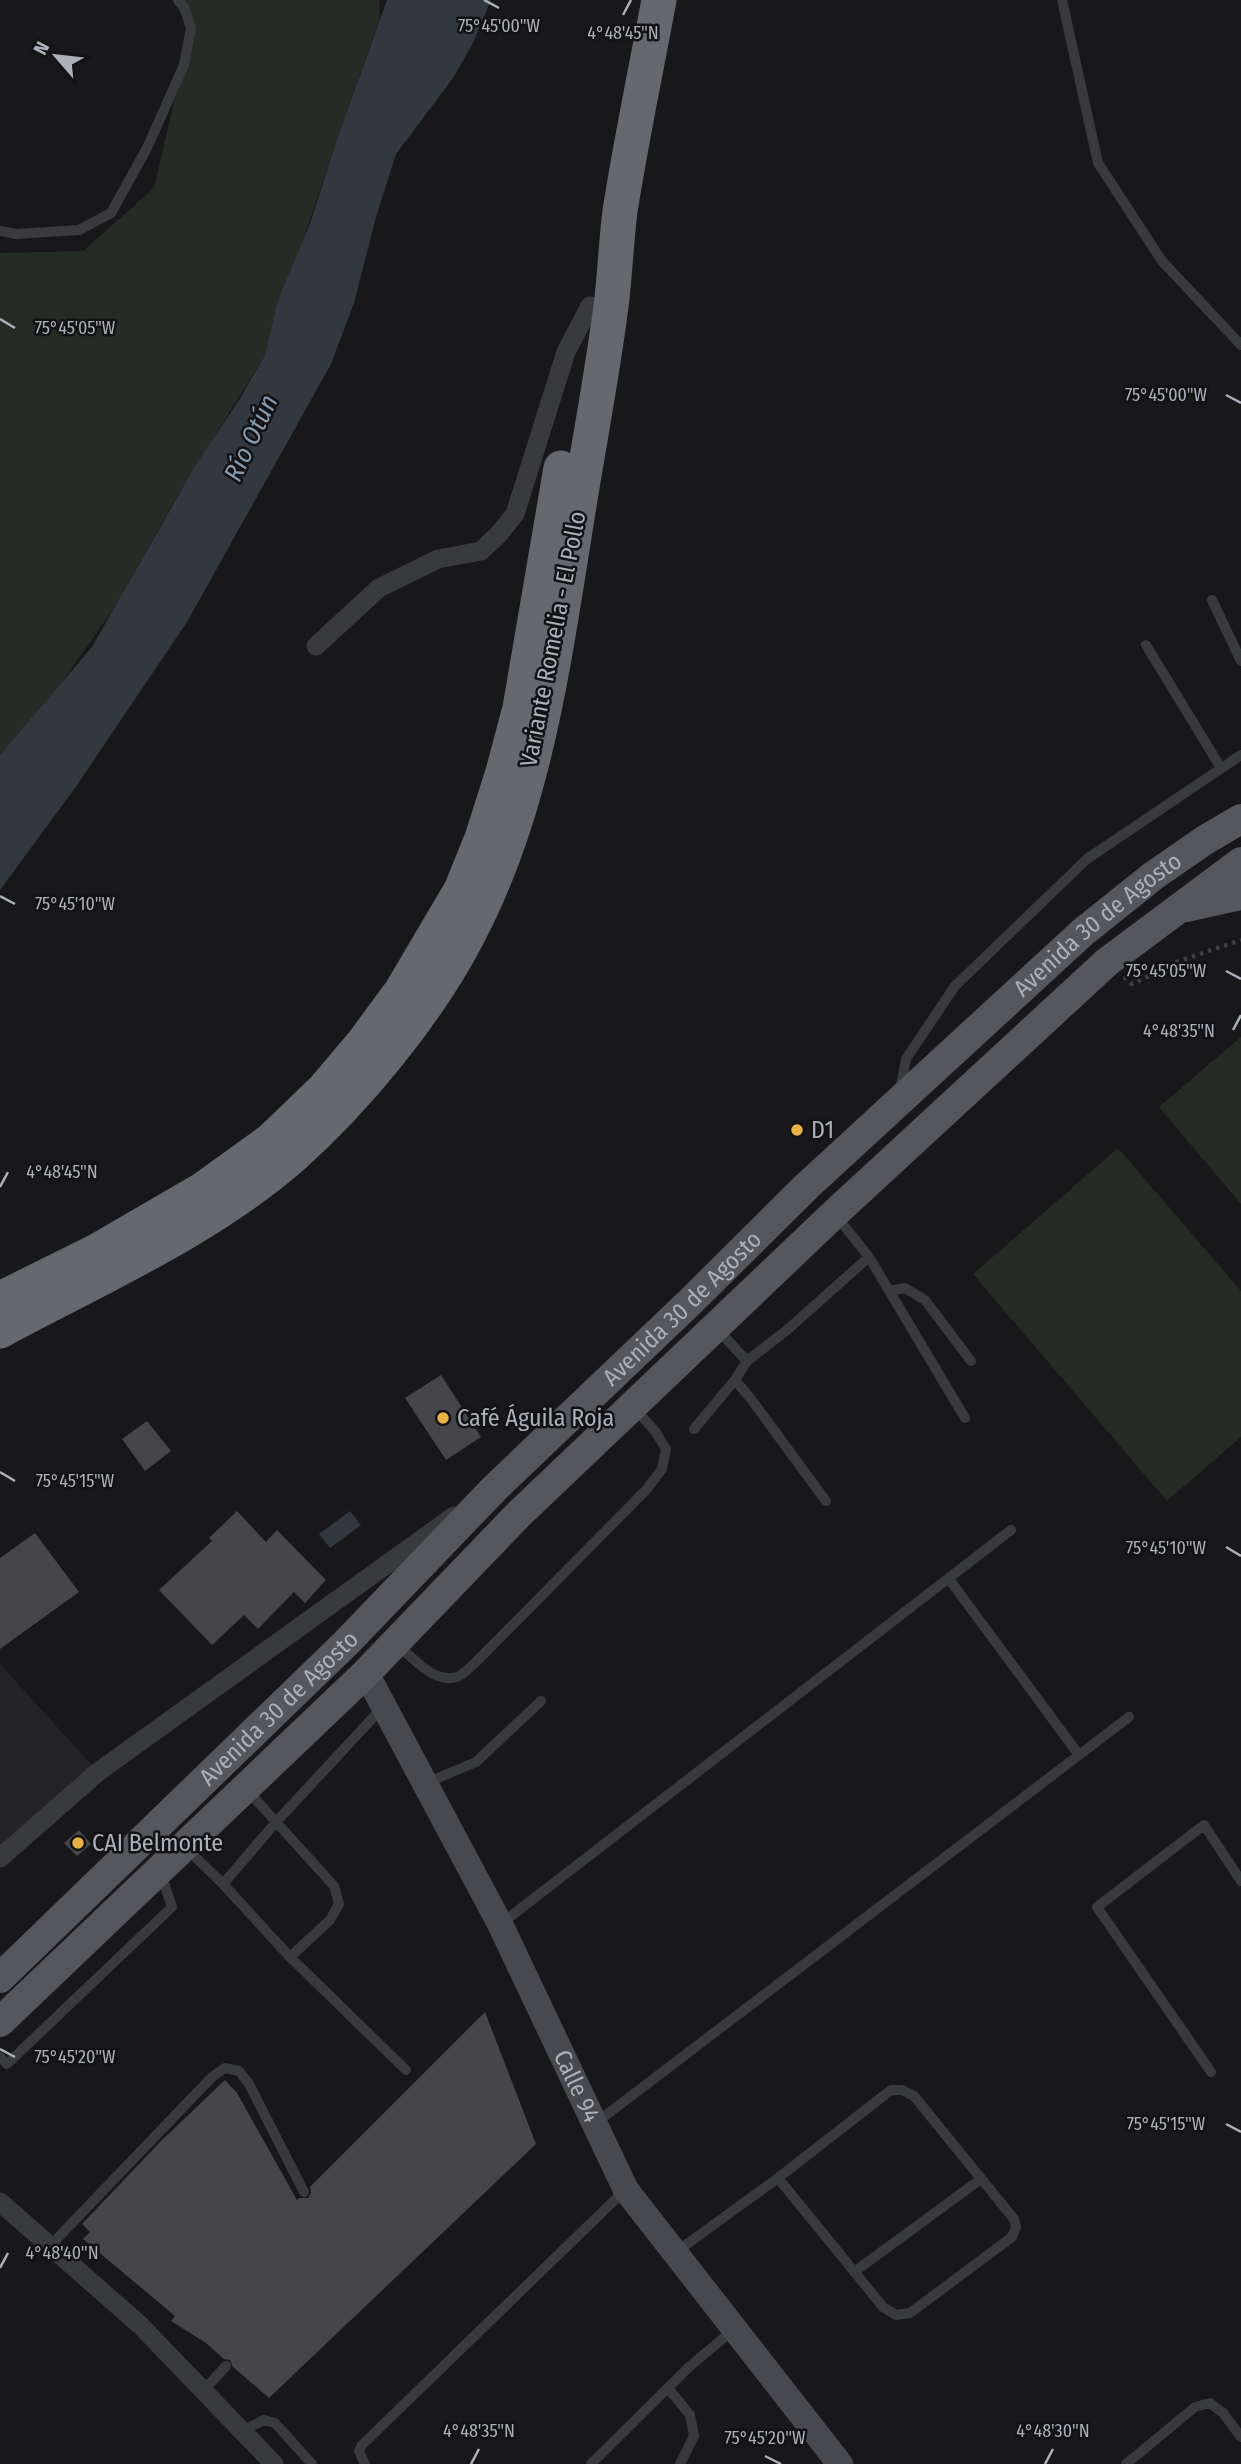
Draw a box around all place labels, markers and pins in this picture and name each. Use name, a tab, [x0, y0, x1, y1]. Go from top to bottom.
place label: D1	[811, 1116, 834, 1144]
marker: D1	[789, 1122, 805, 1138]
place label: Café Águila Roja	[457, 1403, 614, 1432]
marker: Café Águila Roja	[435, 1410, 451, 1426]
place label: CAI Belmonte	[92, 1829, 223, 1857]
marker: CAI Belmonte	[70, 1835, 86, 1851]

